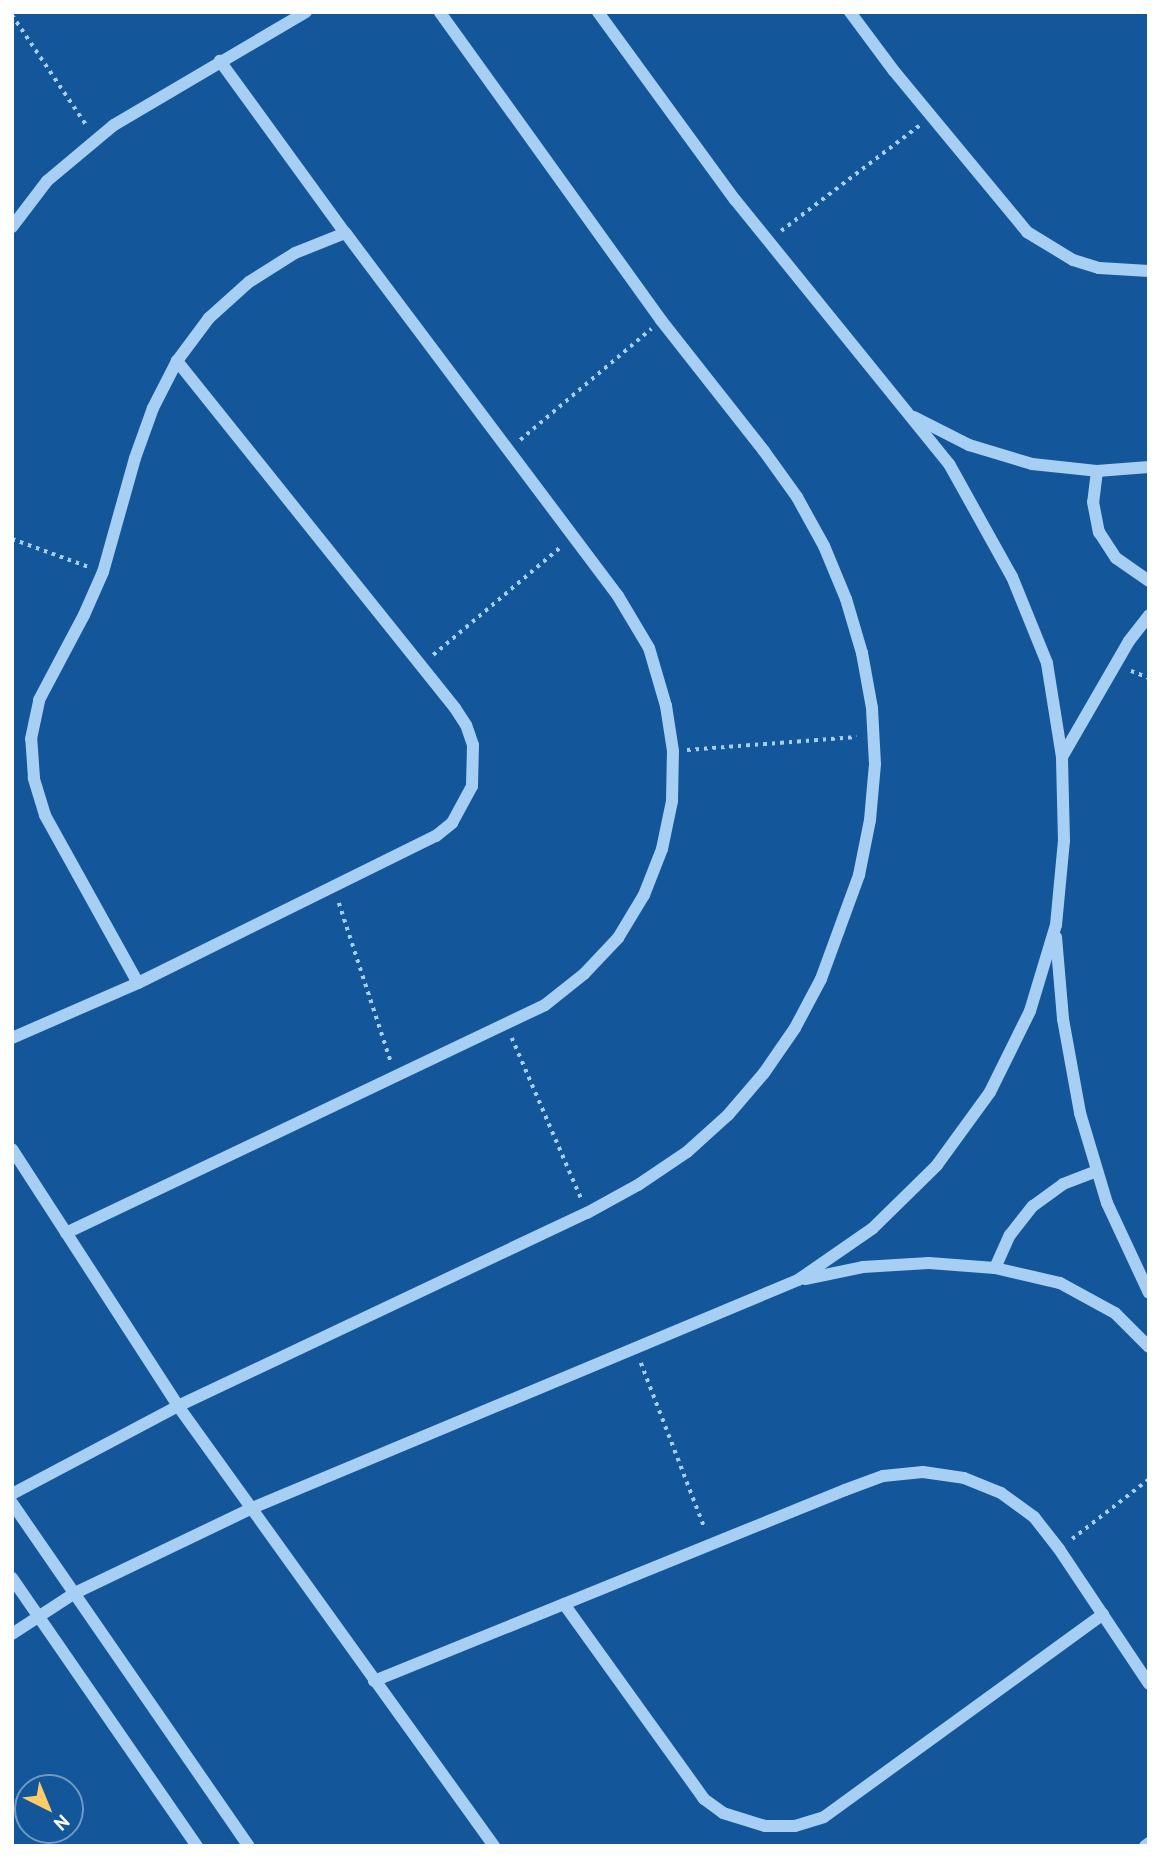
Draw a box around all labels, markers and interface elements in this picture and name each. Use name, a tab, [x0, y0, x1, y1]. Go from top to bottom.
north arrow	[14, 1774, 84, 1844]
text: N	[49, 1810, 75, 1836]

